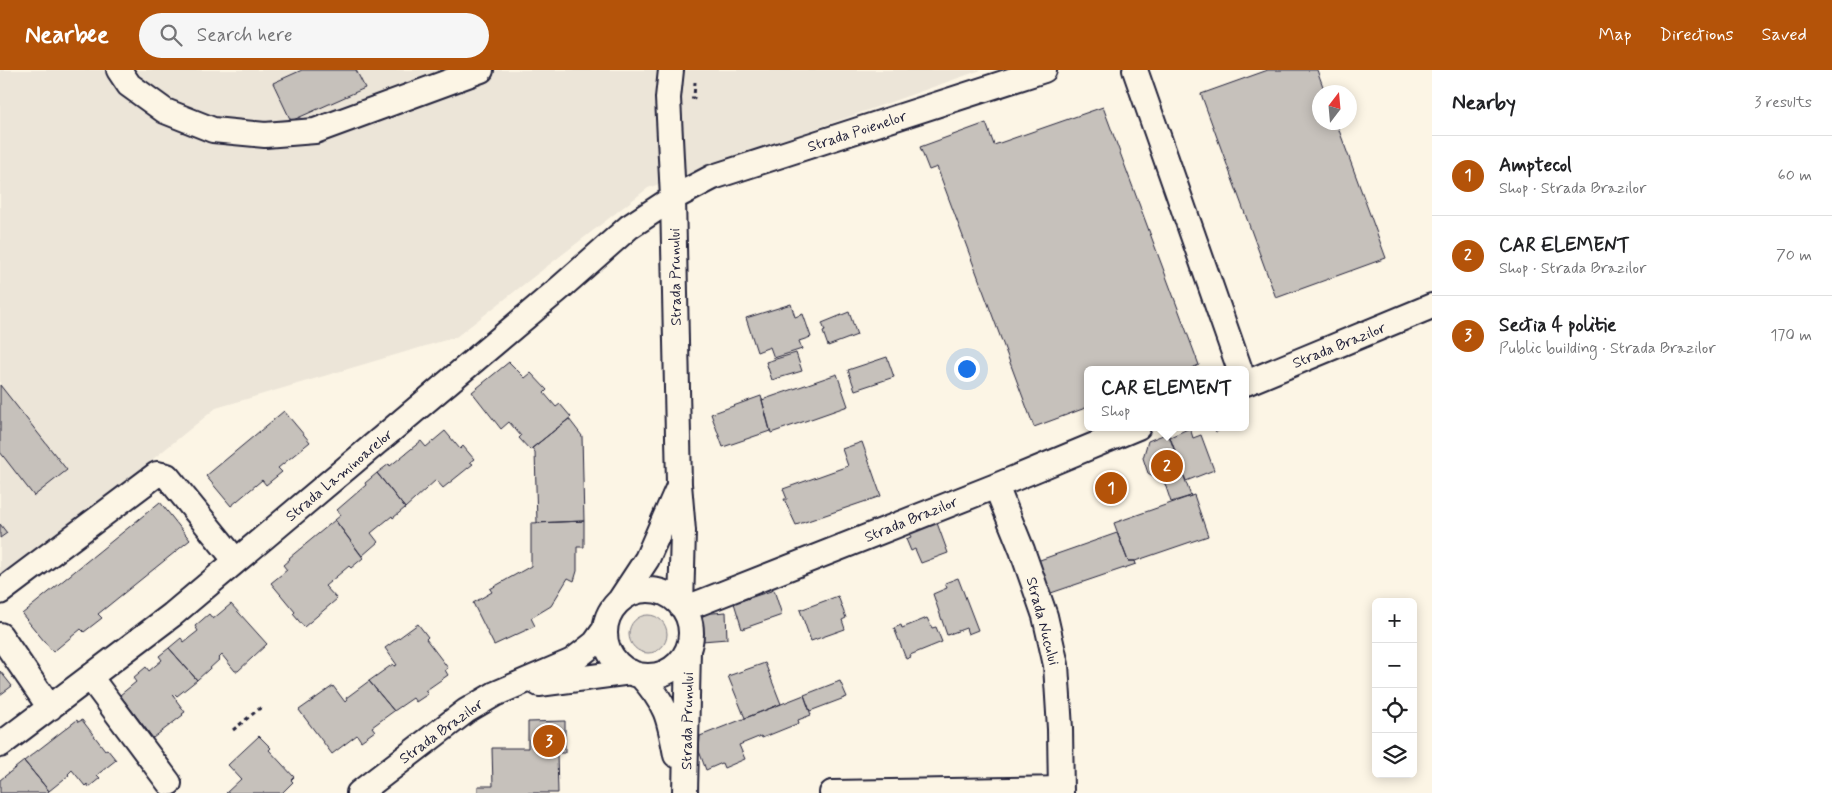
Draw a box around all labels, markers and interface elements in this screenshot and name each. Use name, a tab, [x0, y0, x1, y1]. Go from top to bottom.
search box	[139, 13, 489, 58]
text: Nearbee	[25, 20, 109, 51]
icon: search	[157, 21, 185, 49]
text: Search here	[197, 23, 293, 48]
text: Map	[1599, 23, 1632, 47]
text: Directions	[1660, 23, 1734, 47]
text: Saved	[1762, 23, 1807, 47]
north arrow	[1312, 85, 1357, 130]
text: Nearby	[1452, 89, 1516, 117]
text: 3 results	[1754, 92, 1812, 113]
street label: Strada Poienelor	[805, 107, 909, 157]
text: Amptecol	[1499, 153, 1572, 178]
text: 1	[1464, 165, 1472, 186]
text: 60 m	[1778, 165, 1812, 186]
text: Shop · Strada Brazilor	[1499, 178, 1646, 199]
street label: Strada Prunului	[665, 228, 687, 326]
text: CAR ELEMENT	[1499, 233, 1630, 258]
text: 2	[1464, 245, 1472, 266]
text: 70 m	[1776, 245, 1812, 266]
text: Shop · Strada Brazilor	[1499, 258, 1646, 279]
text: Sectia 4 politie	[1499, 313, 1616, 338]
street label: Strada Brazilor	[1290, 318, 1389, 374]
text: 3	[1464, 325, 1472, 346]
text: 170 m	[1770, 325, 1812, 346]
text: Public building · Strada Brazilor	[1499, 338, 1716, 359]
your location	[954, 356, 980, 382]
popup	[1084, 366, 1249, 431]
text: CAR ELEMENT	[1101, 376, 1232, 401]
text: Shop	[1101, 401, 1130, 422]
street label: Strada Laminoarelor	[282, 425, 397, 527]
pin: 2	[1151, 447, 1183, 485]
pin: 1	[1095, 469, 1127, 507]
street label: Strada Brazilor	[862, 492, 961, 548]
street label: Strada Nucului	[1021, 575, 1063, 668]
map controls	[1372, 598, 1417, 778]
button: +	[1372, 598, 1417, 643]
button: −	[1372, 643, 1417, 688]
street label: Strada Prunului	[677, 672, 699, 770]
button: locate	[1372, 688, 1417, 733]
street label: Strada Brazilor	[396, 695, 488, 769]
pin: 3	[533, 722, 565, 760]
button: layers	[1372, 733, 1417, 778]

